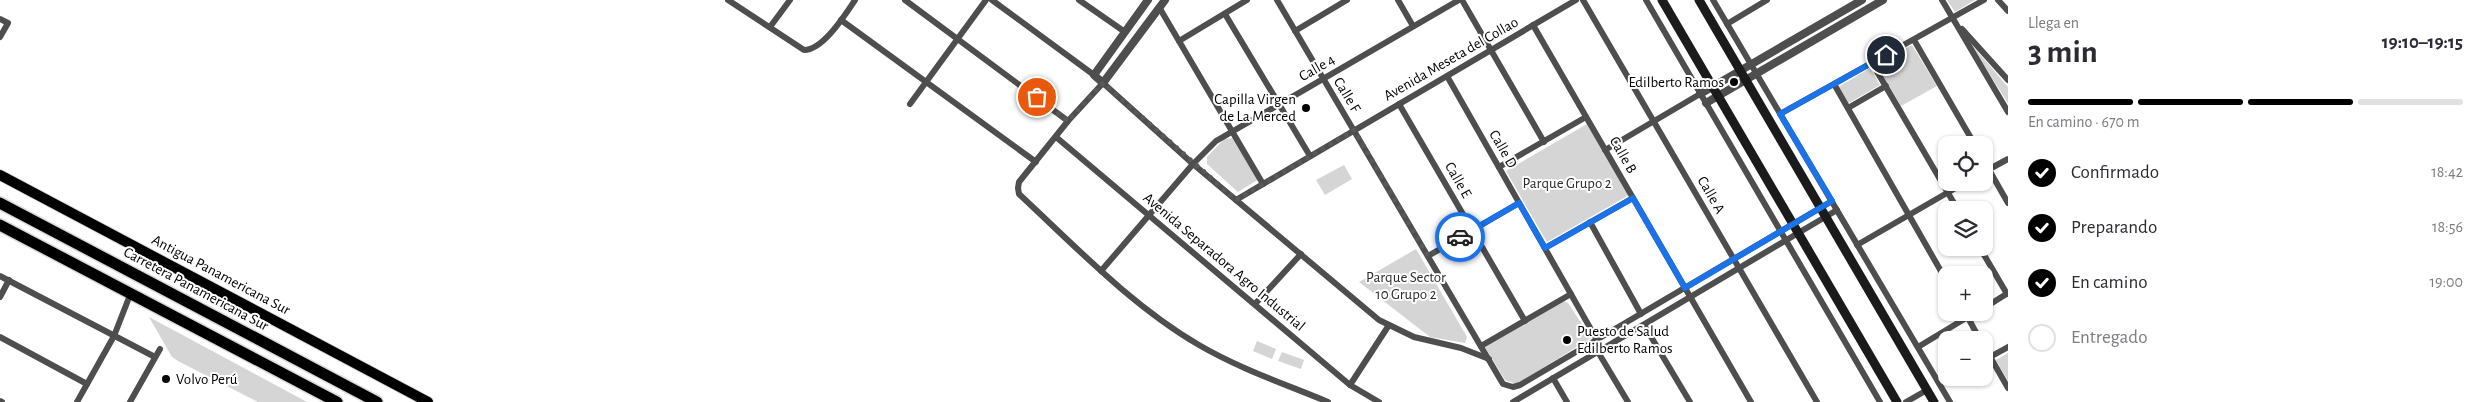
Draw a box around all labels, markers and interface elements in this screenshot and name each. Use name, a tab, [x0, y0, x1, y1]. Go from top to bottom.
street label: Avenida Meseta del Collao	[1381, 14, 1521, 104]
text: Llega en	[2028, 15, 2079, 31]
text: 19:10–19:15	[2382, 33, 2463, 52]
pin	[1865, 34, 1907, 76]
text: 3 min	[2028, 36, 2098, 68]
icon: home	[1872, 41, 1900, 69]
street label: Calle 4	[1296, 52, 1338, 84]
street label: Calle F	[1331, 75, 1363, 116]
place label: Edilberto Ramos	[1628, 75, 1724, 90]
pin	[1016, 76, 1058, 118]
marker: Edilberto Ramos	[1728, 76, 1740, 88]
icon: bag	[1023, 83, 1051, 111]
place label: Capilla Virgen de La Merced	[1214, 92, 1296, 124]
marker: Capilla Virgen de La Merced	[1300, 102, 1312, 114]
text: En camino · 670 m	[2028, 114, 2140, 130]
street label: Calle D	[1486, 127, 1520, 171]
street label: Calle B	[1607, 134, 1639, 176]
map controls	[1938, 136, 1993, 386]
button: locate	[1938, 136, 1993, 191]
street label: Calle E	[1442, 159, 1474, 201]
icon: check	[2028, 159, 2056, 187]
text: Confirmado	[2071, 163, 2159, 182]
text: 18:42	[2431, 164, 2463, 180]
street label: Calle A	[1694, 174, 1728, 216]
park label: Parque Grupo 2	[1522, 176, 1612, 191]
street label: Avenida Separadora Agro Industrial	[1140, 190, 1308, 334]
button: layers	[1938, 201, 1993, 256]
courier	[1435, 212, 1485, 262]
icon: check	[2028, 214, 2056, 242]
text: Preparando	[2071, 218, 2157, 237]
text: 18:56	[2432, 219, 2463, 235]
icon: car	[1446, 223, 1474, 251]
street label: Antigua Panamericana Sur	[149, 232, 293, 318]
street label: Carretera Panamericana Sur	[121, 244, 271, 334]
button: +	[1938, 266, 1993, 321]
icon: check	[2028, 269, 2056, 297]
park label: Parque Sector 10 Grupo 2	[1366, 270, 1446, 302]
text: En camino	[2071, 273, 2148, 292]
text: 19:00	[2429, 274, 2463, 290]
place label: Puesto de Salud Edilberto Ramos	[1577, 324, 1673, 356]
text: Entregado	[2071, 328, 2147, 347]
button: −	[1938, 331, 1993, 386]
marker: Puesto de Salud Edilberto Ramos	[1561, 334, 1573, 346]
place label: Volvo Perú	[176, 372, 238, 387]
marker: Volvo Perú	[160, 373, 172, 385]

